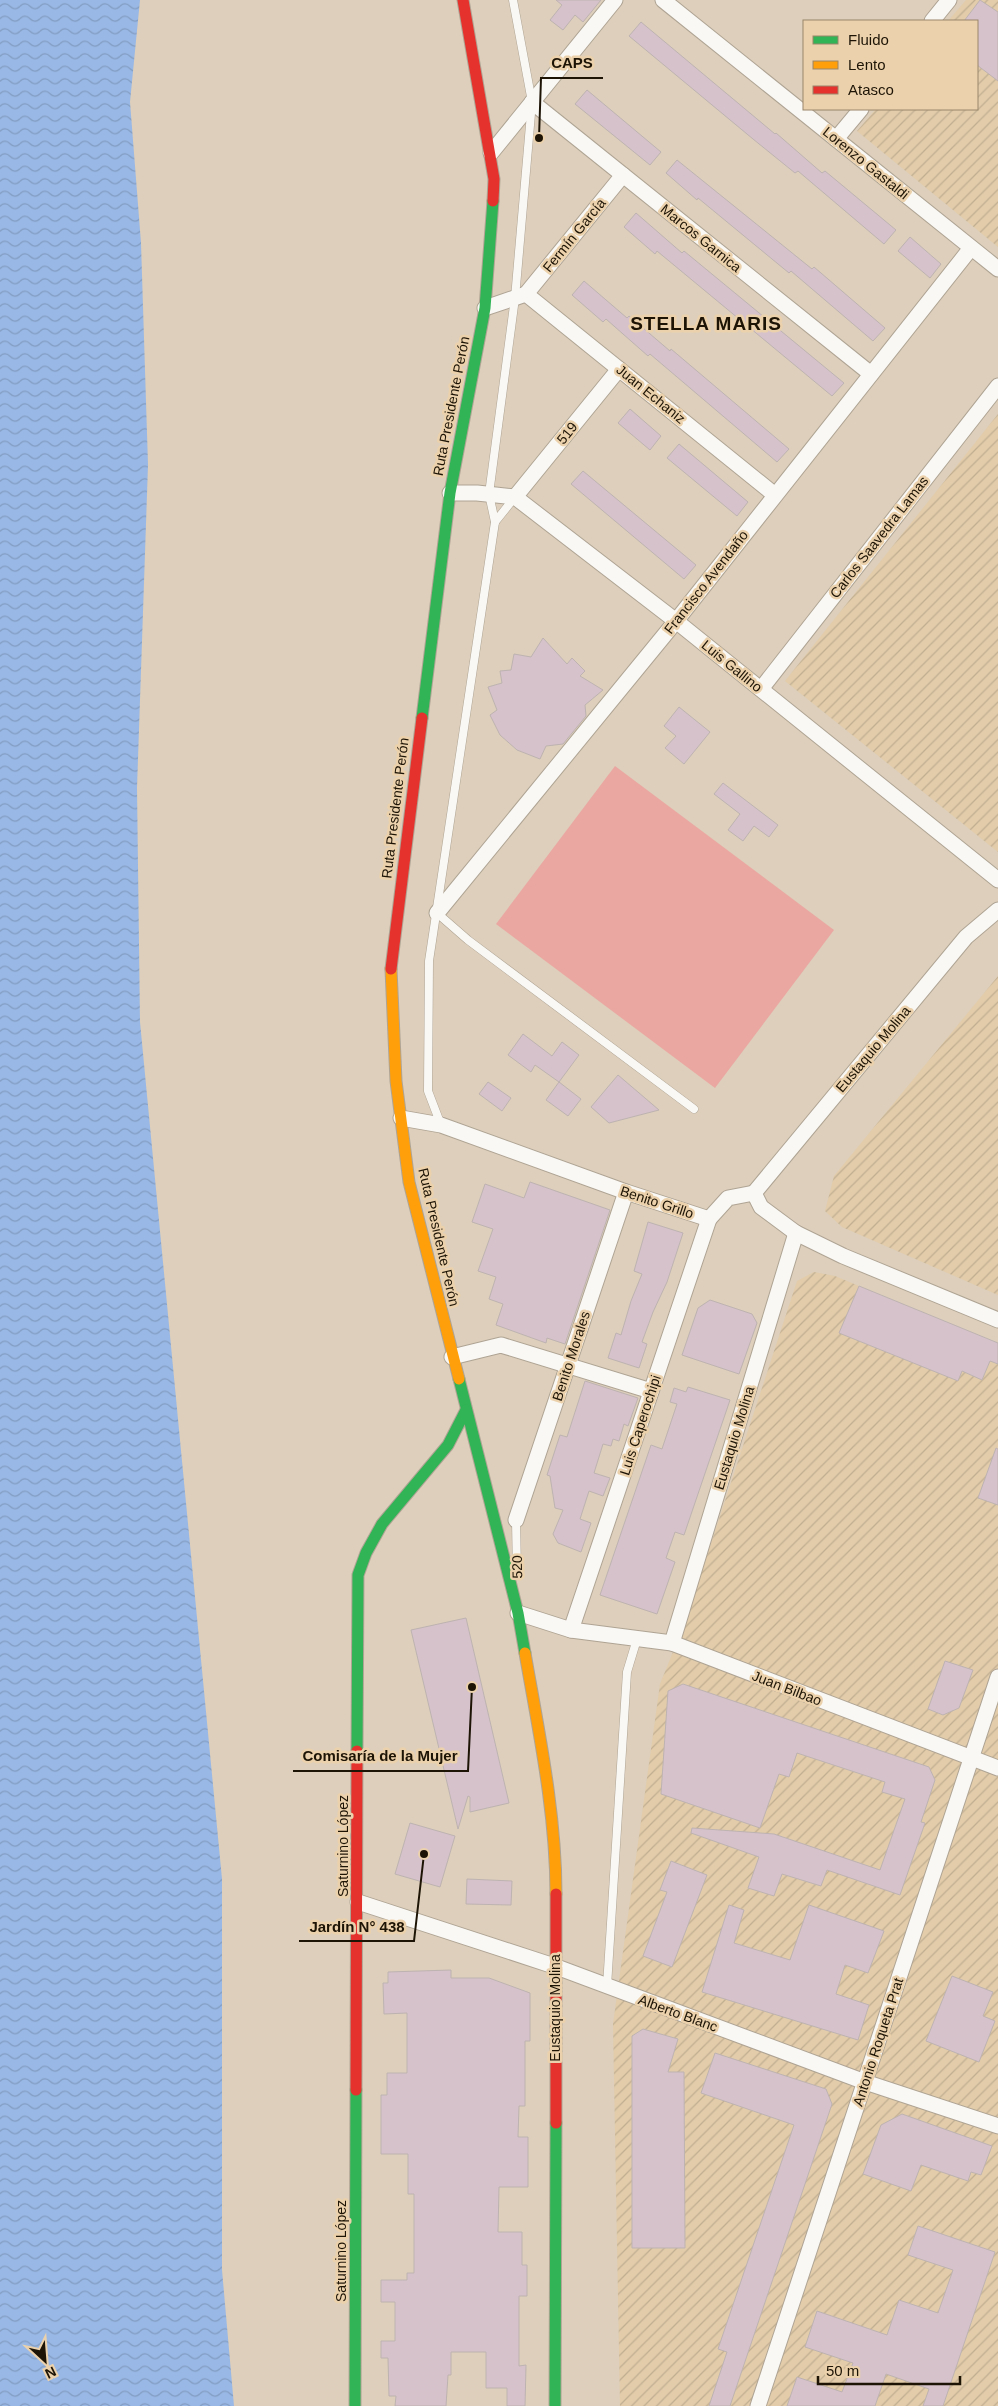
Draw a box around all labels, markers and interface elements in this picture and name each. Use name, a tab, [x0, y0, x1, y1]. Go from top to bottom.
legend	[803, 20, 978, 110]
text: Fluido	[848, 31, 889, 48]
callout: CAPS	[541, 48, 603, 78]
text: CAPS	[551, 54, 593, 71]
text: Lento	[848, 56, 886, 73]
text: Atasco	[848, 81, 894, 98]
street label: Lorenzo Gastaldi	[820, 123, 912, 203]
street label: Fermín García	[539, 195, 609, 275]
street label: Marcos Garnica	[658, 201, 745, 275]
district label: STELLA MARIS	[630, 313, 782, 334]
street label: Ruta Presidente Perón	[430, 335, 472, 477]
street label: Juan Echaniz	[613, 361, 689, 427]
street label: 519	[553, 419, 581, 447]
street label: Carlos Saavedra Lamas	[826, 473, 932, 601]
street label: Francisco Avendaño	[661, 527, 751, 637]
street label: Luis Gallino	[699, 637, 766, 695]
street label: Ruta Presidente Perón	[378, 737, 412, 879]
street label: Eustaquio Molina	[832, 1003, 914, 1095]
street label: Ruta Presidente Perón	[415, 1166, 463, 1308]
street label: Benito Grillo	[618, 1183, 696, 1221]
street label: Benito Morales	[549, 1309, 593, 1403]
street label: Luis Caperochipi	[616, 1373, 664, 1477]
street label: Eustaquio Molina	[711, 1384, 757, 1492]
street label: 520	[509, 1555, 525, 1579]
street label: Juan Bilbao	[750, 1667, 824, 1709]
callout: Comisaría de la Mujer	[293, 1741, 468, 1771]
text: Comisaría de la Mujer	[302, 1747, 458, 1764]
street label: Saturnino López	[335, 1795, 351, 1897]
callout: Jardín N° 438	[299, 1911, 414, 1941]
text: Jardín N° 438	[309, 1918, 405, 1935]
street label: Eustaquio Molina	[547, 1954, 563, 2062]
street label: Antonio Roqueta Prat	[850, 1976, 906, 2108]
street label: Alberto Blanc	[636, 1991, 720, 2035]
street label: Saturnino López	[333, 2200, 349, 2302]
north arrow	[20, 2336, 70, 2386]
scale bar	[818, 2354, 960, 2386]
text: 50 m	[826, 2362, 859, 2379]
text: N	[43, 2363, 59, 2382]

